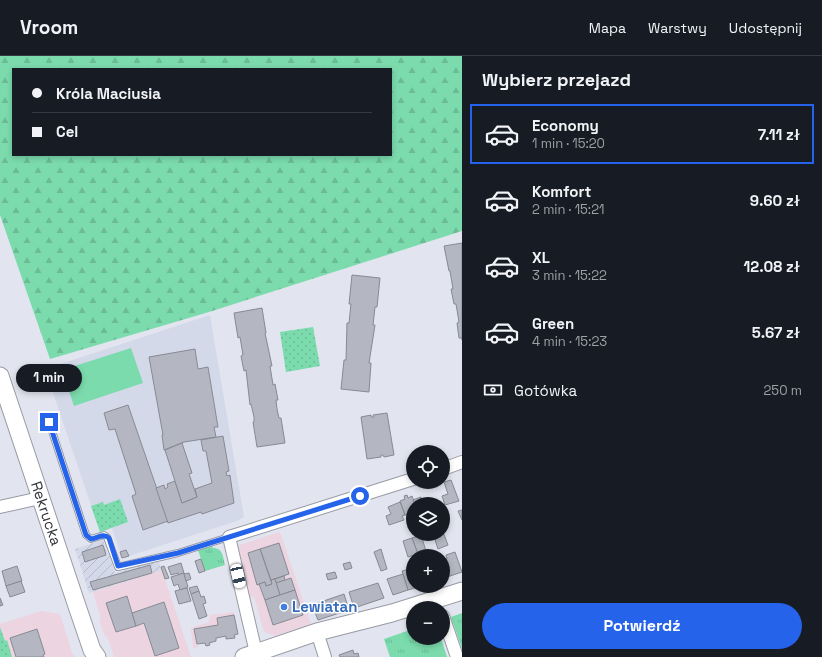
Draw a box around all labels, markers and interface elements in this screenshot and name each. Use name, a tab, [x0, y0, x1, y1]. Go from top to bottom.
text: Vroom	[20, 15, 78, 40]
text: Mapa	[589, 19, 626, 37]
text: Warstwy	[648, 19, 707, 37]
text: Udostępnij	[729, 19, 802, 37]
text: Wybierz przejazd	[482, 68, 631, 91]
text: Króla Maciusia	[56, 84, 161, 103]
icon: car	[484, 116, 520, 152]
text: Economy	[532, 116, 599, 135]
text: Cel	[56, 122, 78, 141]
text: 7.11 zł	[758, 125, 800, 144]
text: 1 min · 15:20	[532, 135, 605, 152]
icon: car	[484, 182, 520, 218]
text: Komfort	[532, 182, 591, 201]
text: 9.60 zł	[750, 191, 800, 210]
text: 2 min · 15:21	[532, 201, 604, 218]
icon: car	[484, 248, 520, 284]
text: XL	[532, 248, 550, 267]
text: 12.08 zł	[744, 257, 800, 276]
text: 3 min · 15:22	[532, 267, 607, 284]
icon: car	[484, 314, 520, 350]
text: Green	[532, 314, 574, 333]
text: 5.67 zł	[752, 323, 800, 342]
text: 4 min · 15:23	[532, 333, 607, 350]
callout: 1 min	[16, 364, 82, 392]
text: 1 min	[33, 369, 65, 386]
icon: cash	[482, 379, 504, 401]
text: Gotówka	[514, 381, 577, 400]
text: 250 m	[764, 382, 802, 399]
route end	[40, 413, 58, 431]
map controls	[406, 445, 450, 645]
button: locate	[406, 445, 450, 489]
street label: Rekrucka	[27, 479, 66, 548]
route start	[351, 487, 369, 505]
button: layers	[406, 497, 450, 541]
button: +	[406, 549, 450, 593]
car	[229, 563, 247, 589]
place label: Lewiatan	[292, 597, 357, 616]
button: −	[406, 601, 450, 645]
marker: Lewiatan	[279, 602, 289, 612]
button: Potwierdź	[482, 603, 802, 649]

